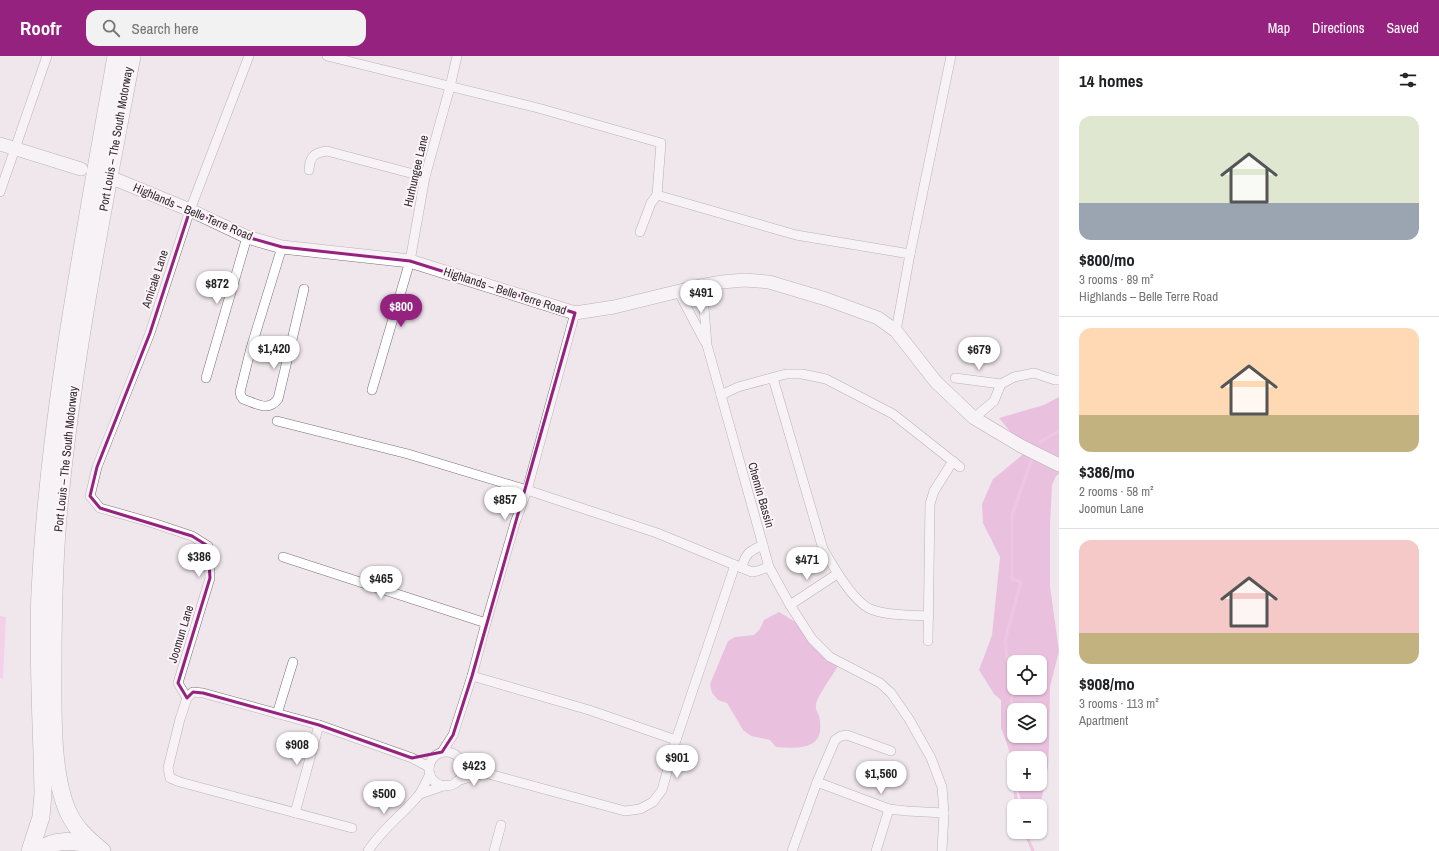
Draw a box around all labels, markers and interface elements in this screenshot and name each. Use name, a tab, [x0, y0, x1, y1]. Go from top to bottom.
search box	[86, 10, 366, 46]
text: Roofr	[20, 15, 62, 41]
icon: search	[100, 17, 122, 39]
text: Search here	[132, 18, 199, 39]
text: Map	[1268, 19, 1290, 37]
text: Directions	[1312, 19, 1364, 37]
text: Saved	[1386, 19, 1419, 37]
street label: Port Louis – The South Motorway	[95, 65, 137, 212]
text: 14 homes	[1079, 69, 1143, 92]
icon: filters	[1397, 69, 1419, 91]
street label: Hurhungee Lane	[400, 133, 432, 209]
icon: home	[1213, 142, 1285, 214]
street label: Highlands – Belle Terre Road	[131, 180, 255, 244]
street label: Amicale Lane	[138, 248, 172, 311]
text: $800/mo	[1079, 248, 1135, 271]
street label: Highlands – Belle Terre Road	[441, 264, 569, 318]
pin: $872	[193, 271, 241, 305]
text: 3 rooms · 89 m²	[1079, 271, 1154, 288]
text: $872	[205, 275, 229, 292]
pin: $491	[677, 280, 725, 314]
text: $491	[689, 284, 713, 301]
text: Highlands – Belle Terre Road	[1079, 288, 1218, 305]
pin: $800	[377, 294, 425, 328]
text: $800	[389, 298, 413, 315]
pin: $1,420	[241, 336, 307, 370]
pin: $679	[955, 337, 1003, 371]
text: $1,420	[258, 340, 290, 357]
text: $679	[967, 341, 991, 358]
icon: home	[1213, 354, 1285, 426]
street label: Port Louis – The South Motorway	[50, 385, 82, 533]
street label: Chemin Bassin	[744, 460, 778, 530]
text: $386/mo	[1079, 460, 1135, 483]
text: 2 rooms · 58 m²	[1079, 483, 1154, 500]
pin: $857	[481, 487, 529, 521]
text: $857	[493, 491, 517, 508]
text: Joomun Lane	[1079, 500, 1144, 517]
pin: $386	[175, 544, 223, 578]
pin: $471	[783, 547, 831, 581]
text: $386	[187, 548, 211, 565]
text: $471	[795, 551, 819, 568]
pin: $465	[357, 566, 405, 600]
icon: home	[1213, 566, 1285, 638]
text: $465	[369, 570, 393, 587]
street label: Joomun Lane	[165, 603, 197, 665]
map controls	[1007, 655, 1047, 839]
button: locate	[1007, 655, 1047, 695]
text: $908/mo	[1079, 672, 1135, 695]
text: 3 rooms · 113 m²	[1079, 695, 1159, 712]
button: layers	[1007, 703, 1047, 743]
text: Apartment	[1079, 712, 1128, 729]
pin: $908	[273, 732, 321, 766]
text: $908	[285, 736, 309, 753]
pin: $901	[653, 745, 701, 779]
text: $901	[665, 749, 689, 766]
button: +	[1007, 751, 1047, 791]
pin: $423	[450, 753, 498, 787]
text: $423	[462, 757, 486, 774]
pin: $1,560	[848, 761, 914, 795]
text: $1,560	[865, 765, 897, 782]
pin: $500	[360, 781, 408, 815]
text: $500	[372, 785, 396, 802]
button: −	[1007, 799, 1047, 839]

